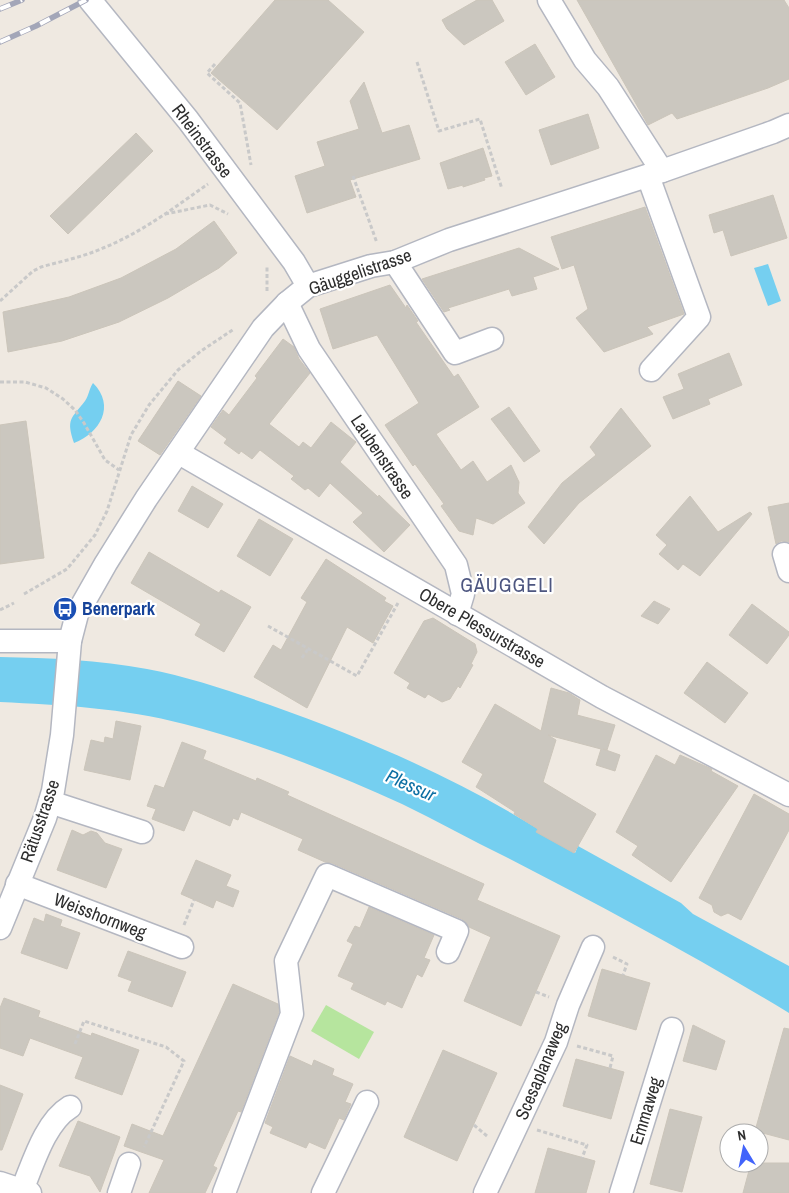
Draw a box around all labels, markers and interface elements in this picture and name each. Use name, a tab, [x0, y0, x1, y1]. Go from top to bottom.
street label: Rheinstrasse	[166, 98, 239, 183]
street label: Gäuggelistrasse	[305, 242, 415, 301]
street label: Laubenstrasse	[345, 410, 420, 504]
district label: GÄUGGELI	[460, 571, 554, 598]
street label: Obere Plessurstrasse	[415, 581, 550, 674]
bus stop icon: Benerpark	[52, 596, 78, 622]
place label: Benerpark	[82, 596, 156, 621]
water label: Plessur	[382, 763, 441, 808]
street label: Rätusstrasse	[14, 776, 65, 866]
street label: Weisshornweg	[50, 886, 151, 945]
street label: Scesaplanaweg	[509, 1017, 573, 1124]
street label: Emmaweg	[623, 1073, 668, 1148]
north arrow	[719, 1123, 769, 1173]
text: N	[736, 1126, 747, 1145]

